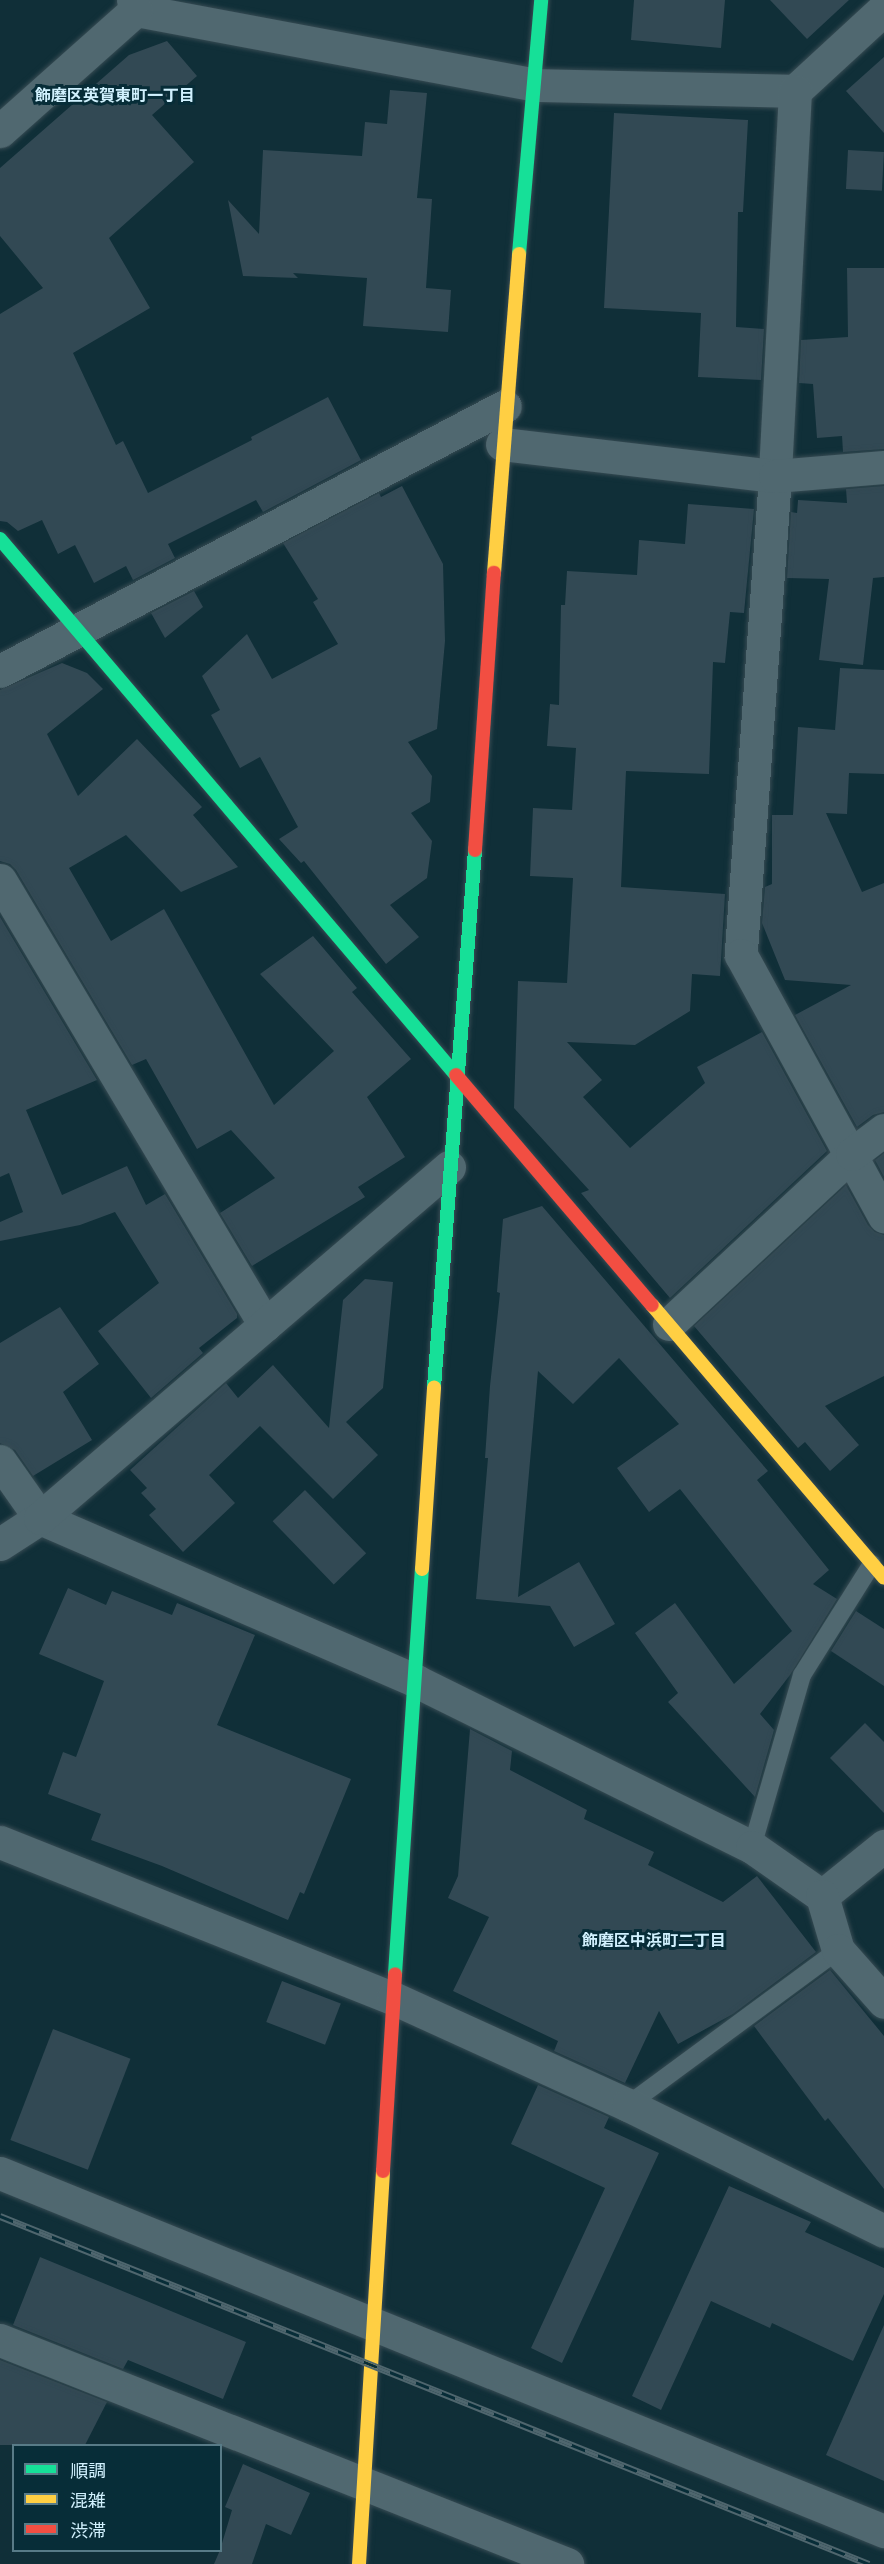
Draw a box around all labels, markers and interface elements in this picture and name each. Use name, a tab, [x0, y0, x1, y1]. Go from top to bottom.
district label: 飾磨区英賀東町一丁目	[35, 85, 195, 105]
district label: 飾磨区中浜町二丁目	[582, 1930, 726, 1950]
legend	[12, 2444, 222, 2552]
text: 順調	[70, 2458, 106, 2482]
text: 混雑	[70, 2488, 106, 2512]
text: 渋滞	[70, 2518, 106, 2542]

